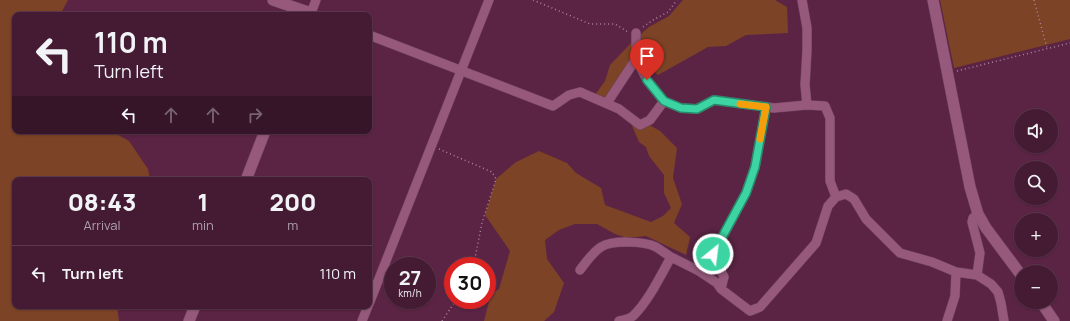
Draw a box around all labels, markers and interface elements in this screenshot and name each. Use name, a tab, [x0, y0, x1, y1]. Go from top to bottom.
text: 110 m	[94, 23, 168, 61]
icon: left	[28, 28, 80, 80]
pin	[630, 39, 664, 80]
icon: arrive	[636, 45, 658, 67]
text: Turn left	[94, 59, 164, 83]
icon: left	[118, 104, 140, 126]
icon: ahead	[160, 104, 182, 126]
icon: ahead	[202, 104, 224, 126]
icon: right	[244, 104, 266, 126]
map controls	[1014, 109, 1058, 309]
button: sound	[1014, 109, 1058, 153]
button: search	[1014, 161, 1058, 205]
text: 08:43	[68, 185, 136, 218]
text: 1	[197, 185, 208, 218]
text: 200	[269, 185, 316, 218]
button: +	[1014, 213, 1058, 257]
text: Arrival	[83, 216, 121, 234]
text: min	[192, 216, 214, 234]
text: m	[287, 216, 298, 234]
position arrow	[692, 233, 734, 275]
speed limit sign: 30	[444, 257, 496, 309]
icon: left	[28, 263, 50, 285]
text: Turn left	[62, 263, 124, 284]
text: 110 m	[319, 263, 356, 284]
text: 27	[399, 264, 421, 291]
button: −	[1014, 265, 1058, 309]
text: km/h	[398, 286, 422, 300]

